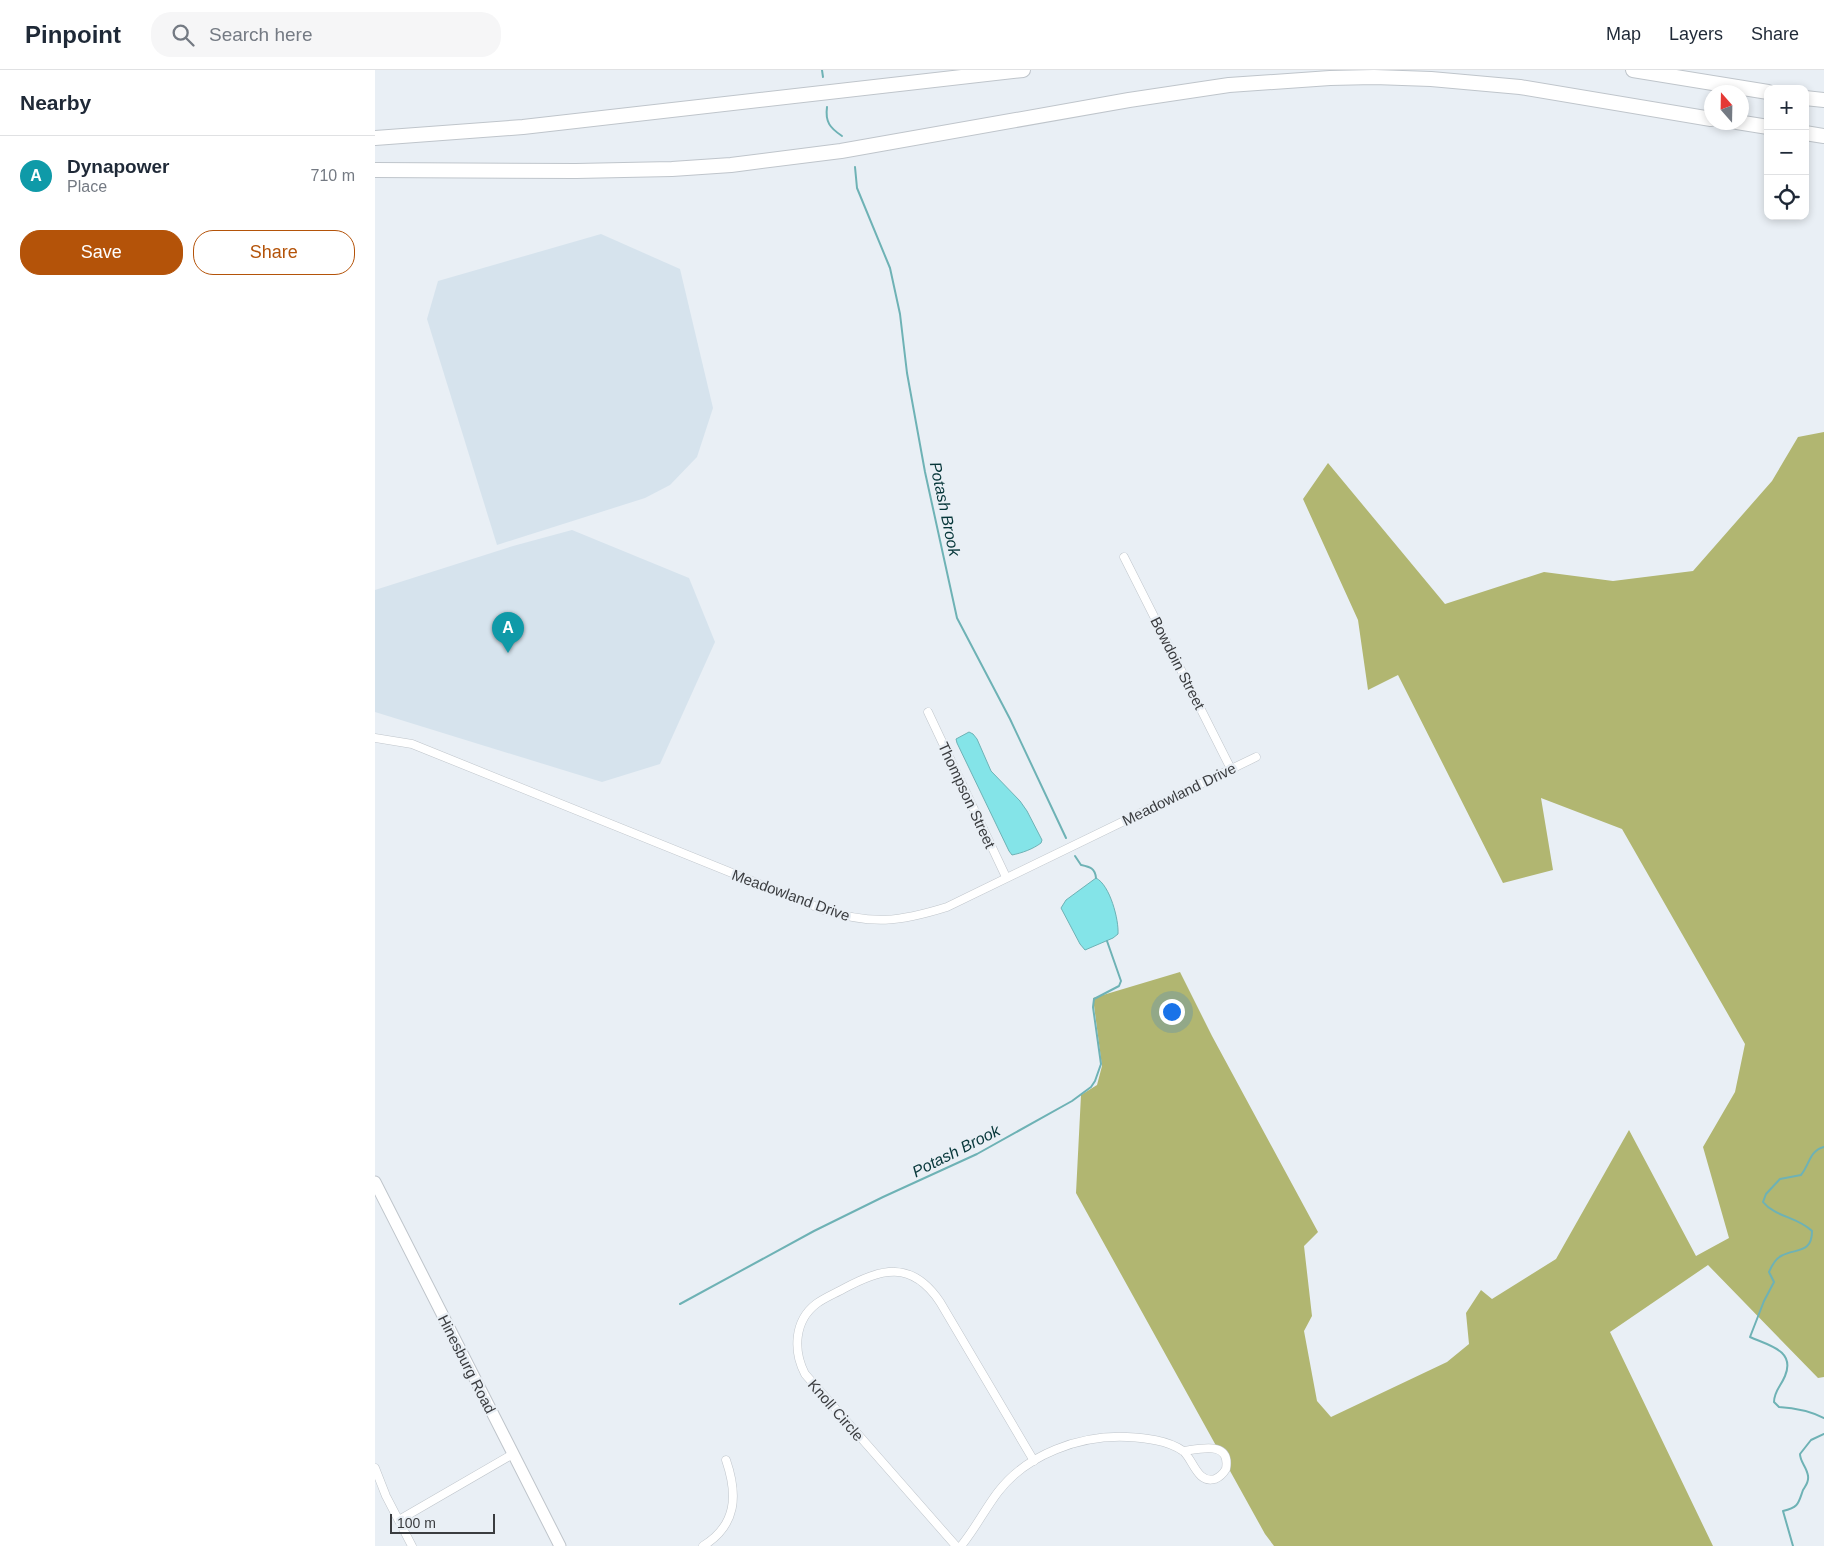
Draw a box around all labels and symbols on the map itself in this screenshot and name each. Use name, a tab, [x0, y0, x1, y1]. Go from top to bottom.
north arrow	[1704, 85, 1749, 130]
water label: Potash Brook	[927, 460, 964, 559]
pin: A	[492, 612, 524, 653]
street label: Bowdoin Street	[1147, 614, 1209, 713]
street label: Thompson Street	[935, 739, 999, 851]
street label: Meadowland Drive	[1119, 759, 1239, 829]
street label: Meadowland Drive	[730, 866, 852, 924]
your location	[1159, 999, 1185, 1025]
water label: Potash Brook	[909, 1121, 1004, 1180]
street label: Hinesburg Road	[435, 1312, 499, 1416]
street label: Knoll Circle	[805, 1376, 867, 1444]
scale bar	[390, 1511, 495, 1534]

